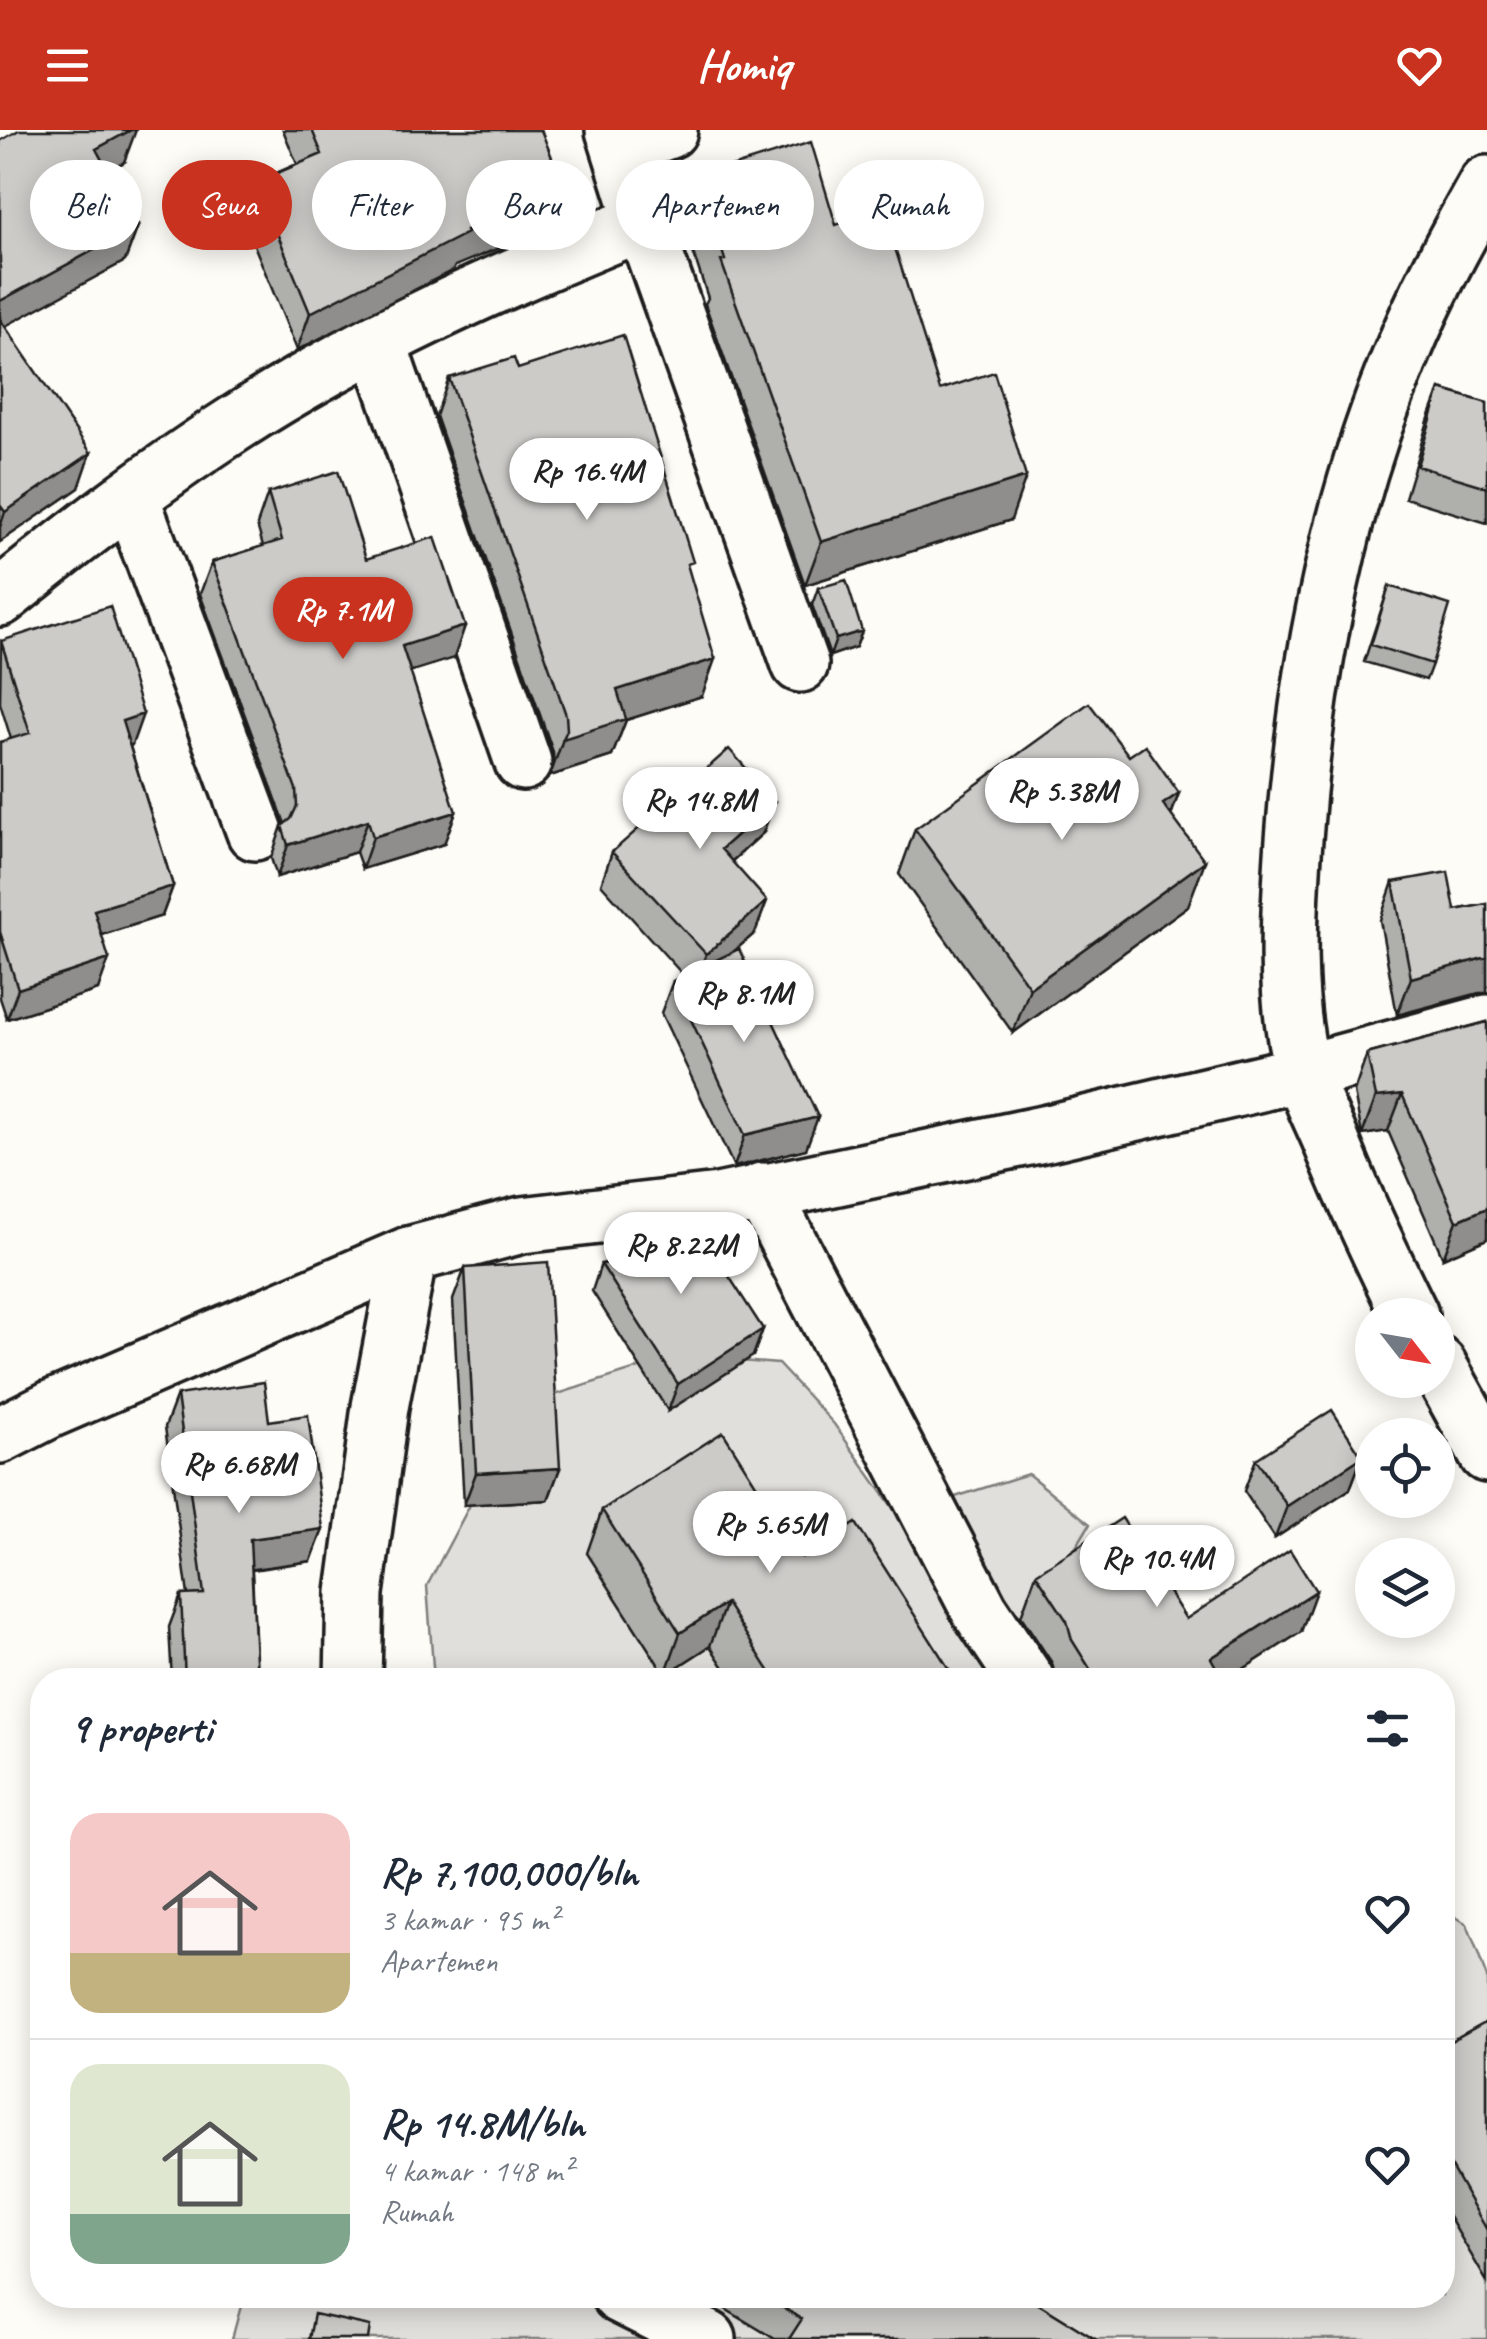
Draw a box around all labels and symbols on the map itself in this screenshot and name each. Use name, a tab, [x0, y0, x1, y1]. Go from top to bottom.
pin: Rp 16.4M	[484, 438, 690, 523]
pin: Rp 7.1M	[251, 577, 435, 662]
pin: Rp 5.38M	[959, 758, 1165, 843]
pin: Rp 14.8M	[597, 767, 803, 852]
pin: Rp 8.1M	[652, 960, 836, 1045]
pin: Rp 8.22M	[578, 1212, 784, 1297]
north arrow	[1355, 1298, 1455, 1398]
pin: Rp 6.68M	[136, 1431, 342, 1516]
pin: Rp 5.65M	[667, 1491, 873, 1576]
pin: Rp 10.4M	[1054, 1525, 1260, 1610]

